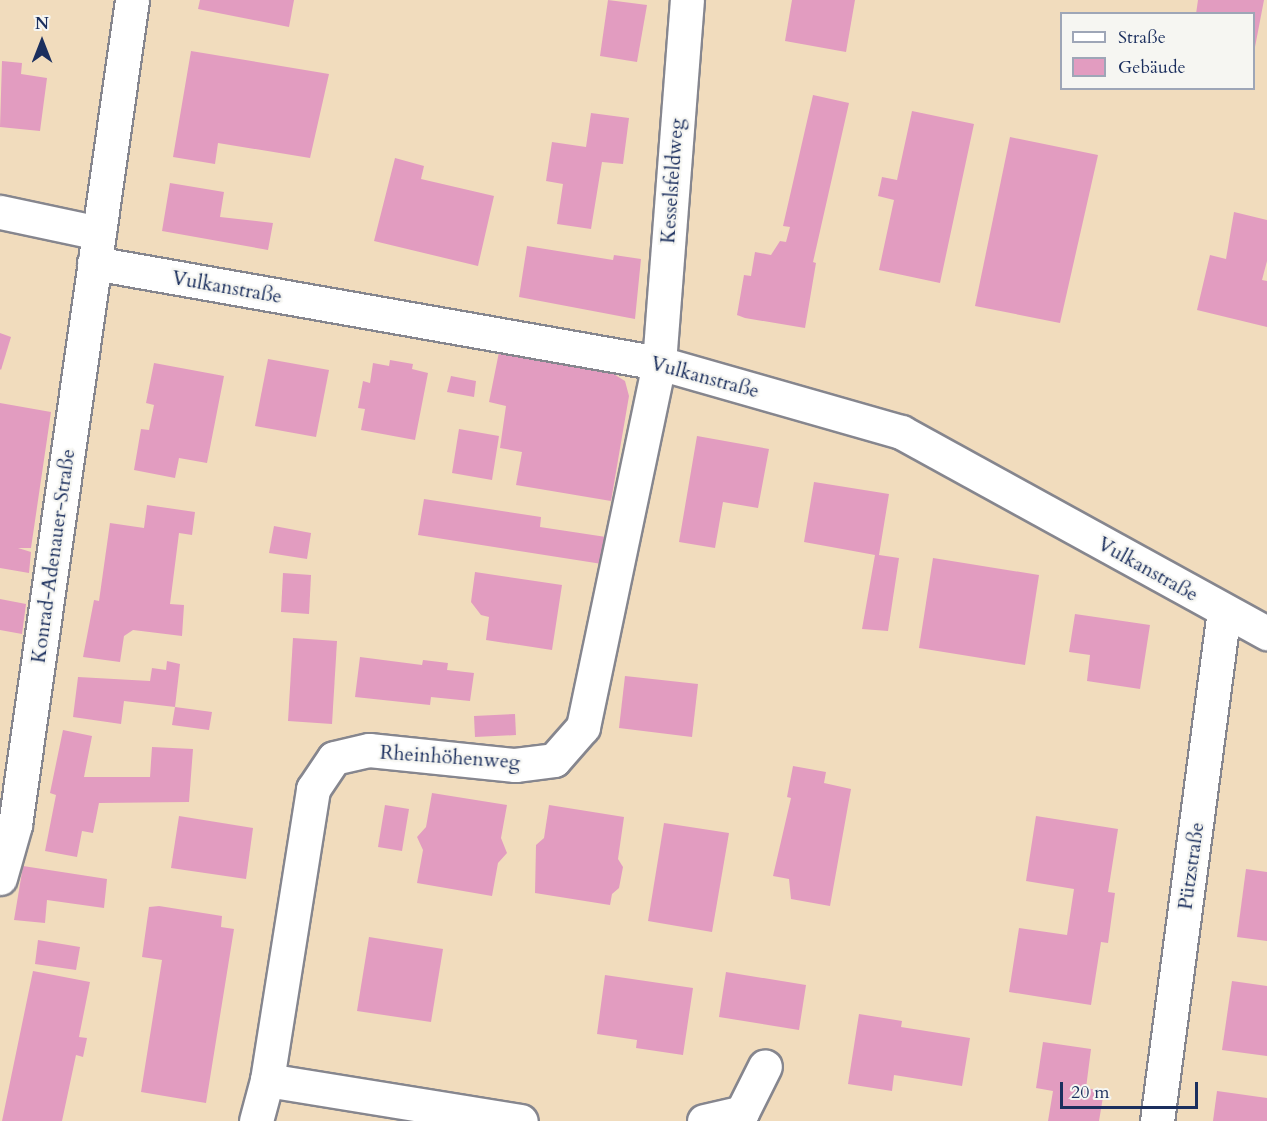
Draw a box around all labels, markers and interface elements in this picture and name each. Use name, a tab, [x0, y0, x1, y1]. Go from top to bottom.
north arrow	[12, 12, 72, 72]
legend	[1060, 12, 1255, 90]
text: N	[35, 13, 49, 35]
text: Straße	[1118, 25, 1166, 50]
text: Gebäude	[1118, 55, 1186, 80]
street label: Kesselsfeldweg	[656, 118, 688, 244]
street label: Vulkanstraße	[170, 266, 284, 308]
street label: Vulkanstraße	[648, 351, 762, 403]
street label: Konrad-Adenauer-Straße	[26, 447, 80, 665]
street label: Vulkanstraße	[1093, 531, 1203, 607]
street label: Rheinhöhenweg	[379, 740, 521, 774]
street label: Pützstraße	[1173, 821, 1209, 911]
scale bar	[1063, 1070, 1201, 1108]
text: 20 m	[1071, 1080, 1110, 1105]

